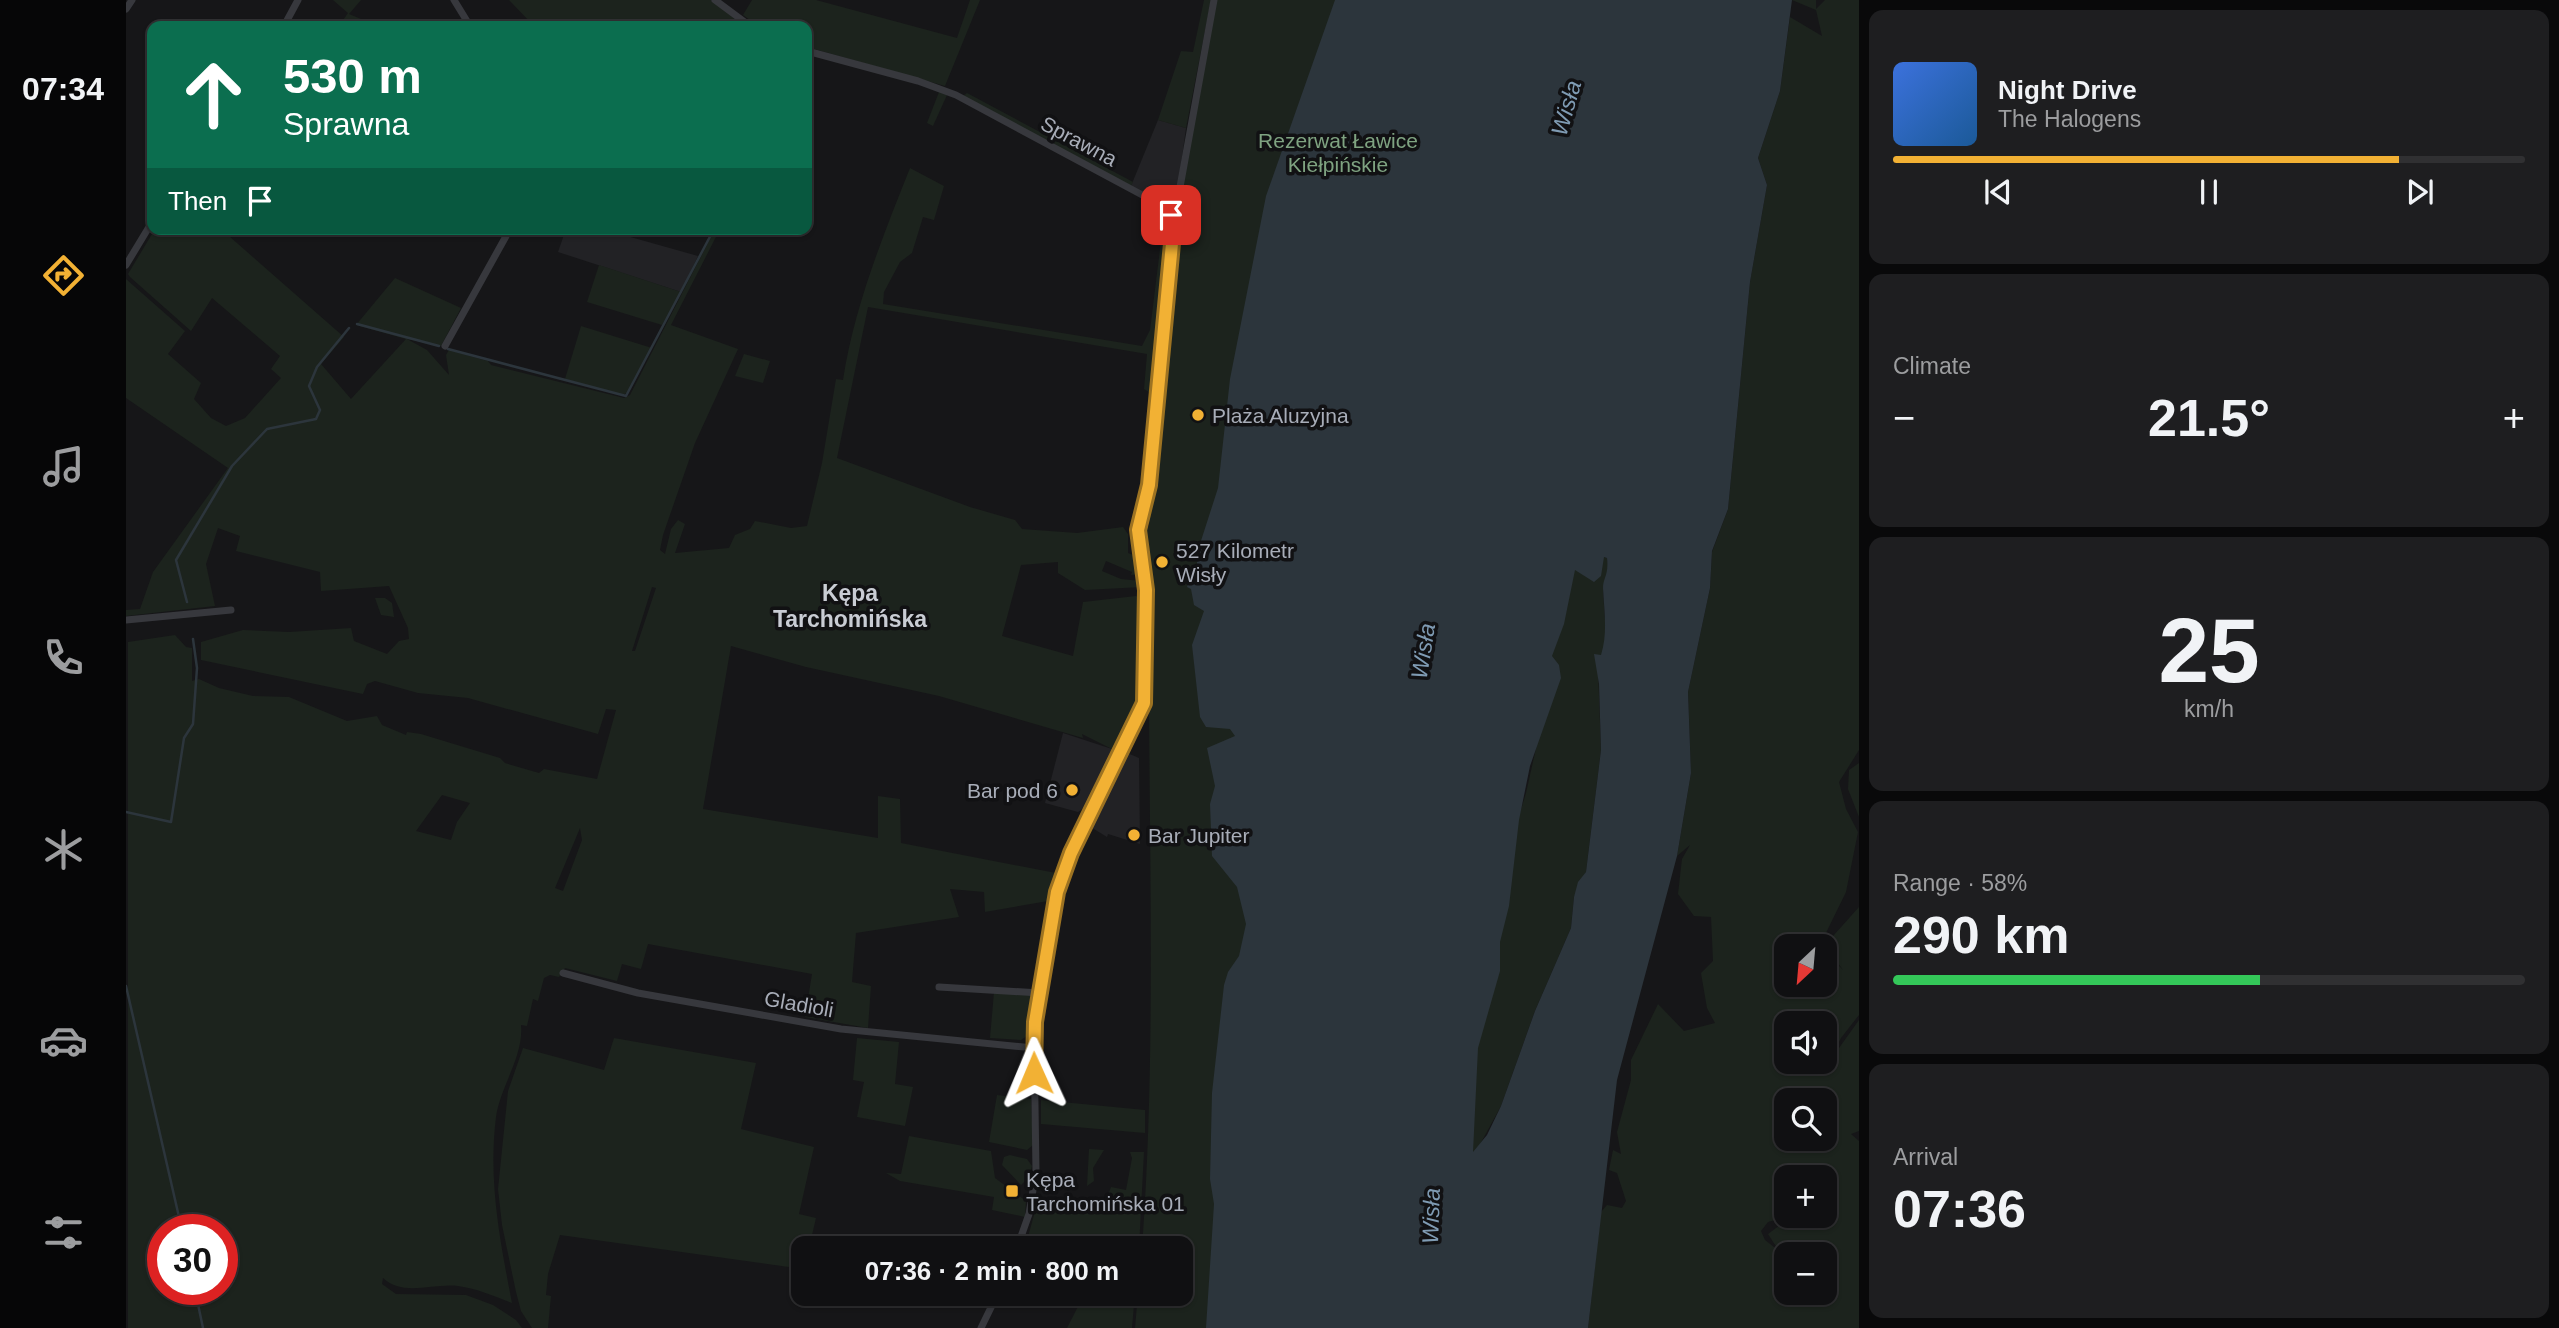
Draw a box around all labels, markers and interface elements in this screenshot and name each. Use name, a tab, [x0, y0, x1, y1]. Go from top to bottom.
icon: ahead	[168, 49, 259, 140]
text: 530 m	[283, 49, 422, 103]
text: 07:34	[22, 71, 104, 107]
text: Night Drive	[1998, 75, 2137, 105]
water label: Wisła	[1546, 77, 1586, 139]
text: Sprawna	[283, 106, 409, 142]
text: The Halogens	[1998, 106, 2141, 132]
street label: Sprawna	[1037, 111, 1121, 171]
park label: Rezerwat Ławice Kiełpińskie	[1258, 129, 1418, 176]
icon: previous	[1979, 173, 2017, 211]
icon: pause	[2190, 173, 2228, 211]
icon: next	[2401, 173, 2439, 211]
icon: arrive	[241, 182, 279, 220]
pin	[1141, 185, 1201, 245]
text: Then	[168, 186, 227, 216]
icon: arrive	[1152, 196, 1190, 234]
icon: directions	[39, 251, 88, 300]
text: Climate	[1893, 353, 1971, 379]
text: 21.5°	[2148, 389, 2270, 447]
text: −	[1893, 397, 1915, 439]
text: +	[2503, 397, 2525, 439]
place label: Plaża Aluzyjna	[1212, 404, 1349, 427]
marker: Plaża Aluzyjna	[1190, 407, 1206, 423]
icon: music	[39, 442, 88, 491]
place label: 527 Kilometr Wisły	[1176, 539, 1294, 586]
marker: 527 Kilometr Wisły	[1154, 554, 1170, 570]
district label: Kępa Tarchomińska	[773, 580, 927, 632]
text: 25	[2158, 600, 2260, 701]
water label: Wisła	[1406, 621, 1440, 681]
icon: phone	[39, 633, 88, 682]
text: km/h	[2184, 696, 2234, 722]
place label: Bar pod 6	[967, 779, 1058, 802]
marker: Bar pod 6	[1064, 782, 1080, 798]
place label: Bar Jupiter	[1148, 824, 1250, 847]
icon: climate	[39, 825, 88, 874]
marker: Bar Jupiter	[1126, 827, 1142, 843]
text: Range · 58%	[1893, 870, 2027, 896]
text: 290 km	[1893, 906, 2069, 964]
north arrow	[1774, 934, 1838, 998]
map controls	[1774, 934, 1837, 1305]
street label: Gladioli	[763, 987, 835, 1021]
button: sound	[1774, 1011, 1837, 1074]
icon: car	[39, 1016, 88, 1065]
position arrow	[997, 1036, 1071, 1110]
button: search	[1774, 1088, 1837, 1151]
text: Arrival	[1893, 1144, 1958, 1170]
button: +	[1774, 1165, 1837, 1228]
place label: Kępa Tarchomińska 01	[1026, 1168, 1185, 1215]
text: 07:36	[1893, 1180, 2026, 1238]
marker: Kępa Tarchomińska 01	[1004, 1183, 1020, 1199]
water label: Wisła	[1417, 1188, 1445, 1244]
icon: filters	[39, 1208, 88, 1257]
speed limit sign: 30	[147, 1214, 238, 1305]
button: −	[1774, 1242, 1837, 1305]
text: 07:36 · 2 min · 800 m	[865, 1256, 1119, 1286]

